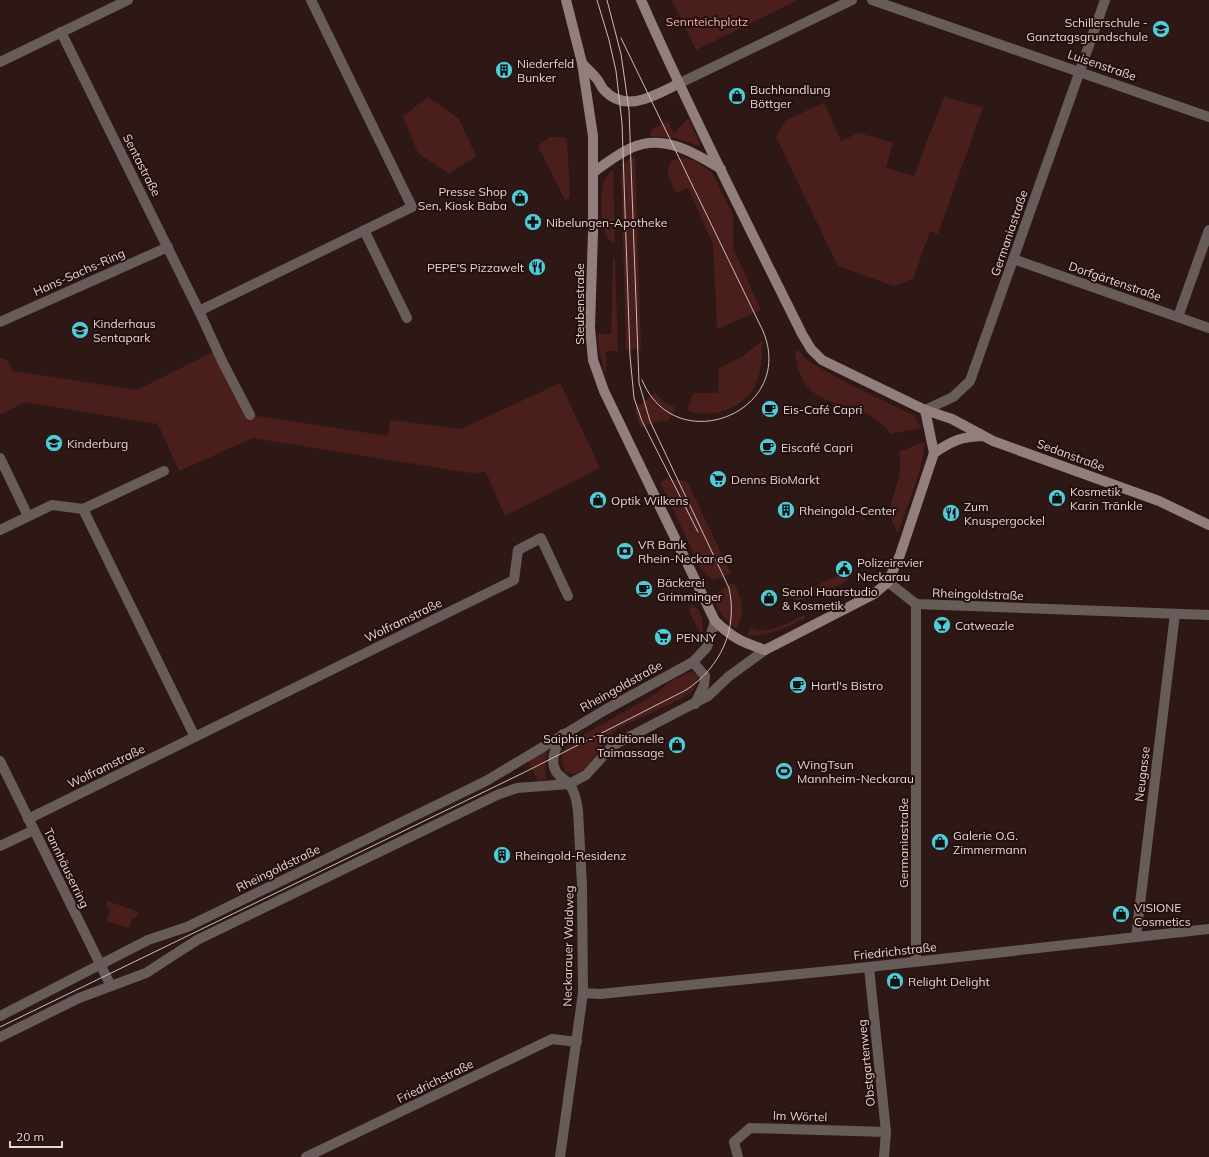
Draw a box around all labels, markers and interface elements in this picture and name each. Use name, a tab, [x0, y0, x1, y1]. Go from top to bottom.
park label: Sennteichplatz	[666, 14, 748, 29]
place label: Schillerschule - Ganztagsgrundschule	[1026, 15, 1148, 44]
school or university icon: Schillerschule - Ganztagsgrundschule	[1151, 19, 1171, 39]
street label: Luisenstraße	[1066, 46, 1138, 84]
place label: Niederfeld Bunker	[517, 56, 574, 85]
building icon: Niederfeld Bunker	[494, 60, 514, 80]
place label: Buchhandlung Böttger	[750, 82, 831, 111]
shop icon: Buchhandlung Böttger	[727, 86, 747, 106]
street label: Sentastraße	[120, 131, 164, 199]
place label: Presse Shop Sen, Kiosk Baba	[418, 184, 507, 213]
shop icon: Presse Shop Sen, Kiosk Baba	[510, 188, 530, 208]
street label: Germaniastraße	[987, 188, 1031, 278]
pharmacy icon: Nibelungen-Apotheke	[523, 212, 543, 232]
place label: Nibelungen-Apotheke	[546, 215, 667, 230]
street label: Hans-Sachs-Ring	[31, 245, 127, 299]
restaurant icon: PEPE'S Pizzawelt	[527, 257, 547, 277]
street label: Dorfgärtenstraße	[1067, 258, 1163, 304]
place label: PEPE'S Pizzawelt	[427, 260, 524, 275]
street label: Steubenstraße	[572, 263, 587, 345]
place label: Kinderhaus Sentapark	[93, 316, 156, 345]
school or university icon: Kinderhaus Sentapark	[70, 320, 90, 340]
cafe icon: Eis-Café Capri	[760, 399, 780, 419]
place label: Eis-Café Capri	[783, 402, 863, 417]
school or university icon: Kinderburg	[44, 433, 64, 453]
place label: Kinderburg	[67, 436, 128, 451]
street label: Sedanstraße	[1035, 436, 1107, 474]
cafe icon: Eiscafé Capri	[758, 437, 778, 457]
place label: Eiscafé Capri	[781, 440, 853, 455]
supermarket icon: Denns BioMarkt	[708, 469, 728, 489]
place label: Denns BioMarkt	[731, 472, 820, 487]
place label: Kosmetik Karin Tränkle	[1070, 484, 1143, 513]
shop icon: Kosmetik Karin Tränkle	[1047, 488, 1067, 508]
shop icon: Optik Wilkens	[588, 490, 608, 510]
place label: Optik Wilkens	[611, 493, 688, 508]
place label: Zum Knuspergockel	[964, 499, 1045, 528]
building icon: Rheingold-Center	[776, 500, 796, 520]
place label: Rheingold-Center	[799, 503, 897, 518]
restaurant icon: Zum Knuspergockel	[941, 503, 961, 523]
place label: VR Bank Rhein-Neckar eG	[638, 537, 732, 566]
bank icon: VR Bank Rhein-Neckar eG	[615, 541, 635, 561]
place label: Polizeirevier Neckarau	[857, 555, 924, 584]
public building icon: Polizeirevier Neckarau	[834, 559, 854, 579]
place label: Bäckerei Grimminger	[657, 575, 723, 604]
cafe icon: Bäckerei Grimminger	[634, 579, 654, 599]
place label: Senol Haarstudio & Kosmetik	[782, 584, 878, 613]
street label: Rheingoldstraße	[932, 585, 1024, 603]
shop icon: Senol Haarstudio & Kosmetik	[759, 588, 779, 608]
street label: Wolframstraße	[362, 595, 444, 645]
bar icon: Catweazle	[932, 615, 952, 635]
place label: Catweazle	[955, 618, 1014, 633]
supermarket icon: PENNY	[653, 627, 673, 647]
place label: PENNY	[676, 630, 717, 645]
street label: Rheingoldstraße	[577, 657, 665, 715]
cafe icon: Hartl's Bistro	[788, 675, 808, 695]
place label: Hartl's Bistro	[811, 678, 883, 693]
place label: Saiphin - Traditionelle Taimassage	[543, 731, 664, 760]
shop icon: Saiphin - Traditionelle Taimassage	[667, 735, 687, 755]
street label: Wolframstraße	[65, 741, 147, 791]
street label: Neugasse	[1131, 746, 1153, 802]
place label: WingTsun Mannheim-Neckarau	[797, 757, 914, 786]
sports icon: WingTsun Mannheim-Neckarau	[774, 761, 794, 781]
street label: Germaniastraße	[896, 798, 911, 888]
street label: Tannhäuserring	[41, 826, 93, 910]
place label: Galerie O.G. Zimmermann	[953, 828, 1027, 857]
shop icon: Galerie O.G. Zimmermann	[930, 832, 950, 852]
street label: Rheingoldstraße	[234, 841, 322, 895]
building icon: Rheingold-Residenz	[492, 845, 512, 865]
place label: Rheingold-Residenz	[515, 848, 627, 863]
street label: Neckarauer Waldweg	[559, 885, 577, 1007]
place label: VISIONE Cosmetics	[1134, 900, 1191, 929]
shop icon: VISIONE Cosmetics	[1111, 904, 1131, 924]
street label: Friedrichstraße	[853, 939, 937, 963]
shop icon: Relight Delight	[885, 971, 905, 991]
place label: Relight Delight	[908, 974, 990, 989]
street label: Obstgartenweg	[854, 1019, 878, 1107]
street label: Friedrichstraße	[394, 1056, 476, 1106]
street label: Im Wörtel	[773, 1108, 827, 1124]
scale bar	[10, 1123, 62, 1149]
text: 20 m	[16, 1129, 44, 1144]

